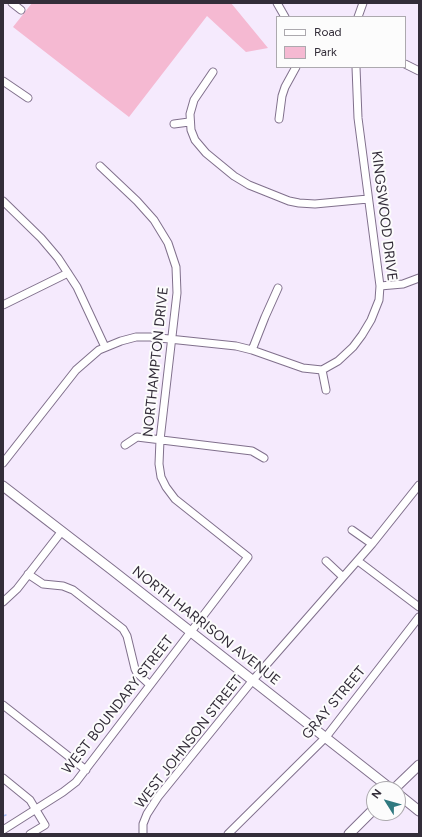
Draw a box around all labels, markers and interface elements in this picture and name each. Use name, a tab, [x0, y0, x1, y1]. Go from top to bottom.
legend	[276, 16, 406, 68]
text: Road	[314, 25, 342, 39]
text: Park	[314, 45, 337, 59]
street label: KINGSWOOD DRIVE	[368, 150, 400, 282]
street label: NORTHAMPTON DRIVE	[140, 286, 172, 438]
street label: NORTH HARRISON AVENUE	[129, 563, 283, 689]
street label: WEST BOUNDARY STREET	[59, 633, 177, 777]
street label: GRAY STREET	[299, 663, 369, 743]
street label: WEST JOHNSON STREET	[132, 672, 246, 812]
north arrow	[366, 781, 406, 821]
text: N	[369, 787, 385, 801]

